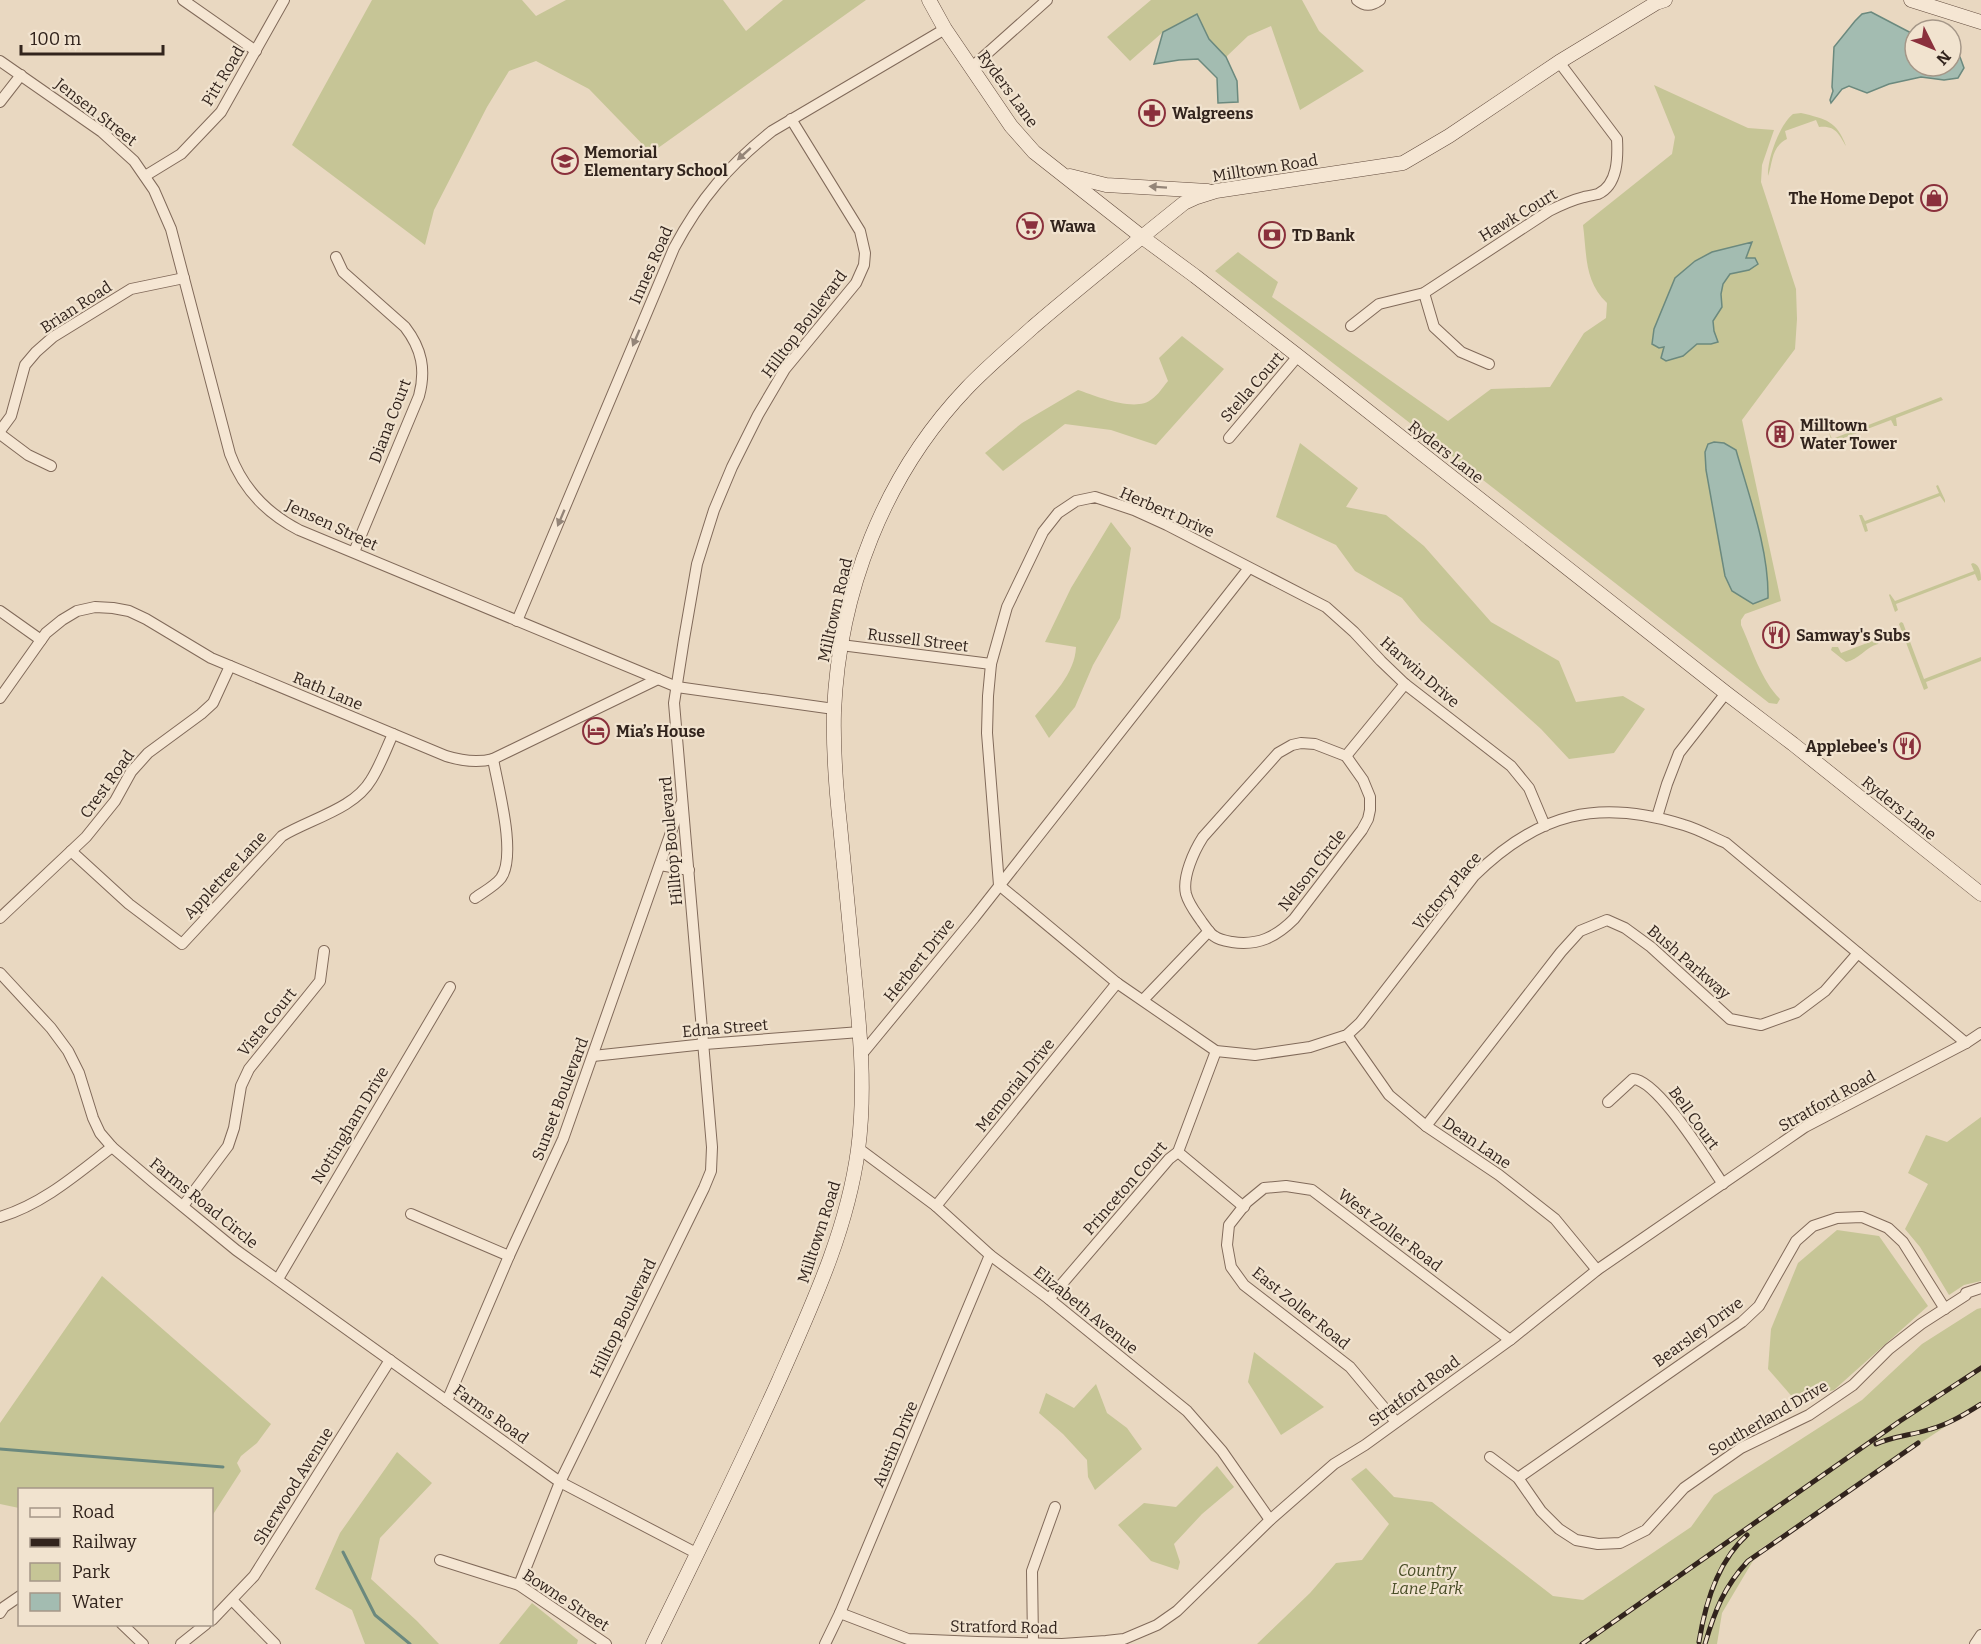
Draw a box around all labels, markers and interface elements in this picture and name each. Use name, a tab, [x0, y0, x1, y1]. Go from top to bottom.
scale bar	[21, 18, 164, 56]
north arrow	[1903, 18, 1963, 78]
text: 100 m	[30, 28, 81, 50]
street label: Pitt Road	[198, 42, 249, 109]
street label: Ryders Lane	[974, 47, 1042, 131]
text: N	[1932, 47, 1955, 69]
street label: Jensen Street	[50, 73, 141, 150]
pharmacy icon: Walgreens	[1137, 98, 1167, 128]
place label: Walgreens	[1172, 104, 1253, 123]
place label: Memorial Elementary School	[584, 143, 728, 180]
school or university icon: Memorial Elementary School	[550, 146, 580, 176]
one-way arrow	[737, 147, 752, 161]
street label: Milltown Road	[1211, 150, 1320, 186]
one-way arrow	[1149, 182, 1168, 192]
shop icon: The Home Depot	[1919, 183, 1949, 213]
street label: Hawk Court	[1476, 184, 1561, 246]
place label: The Home Depot	[1789, 189, 1915, 208]
supermarket icon: Wawa	[1015, 211, 1045, 241]
place label: Wawa	[1050, 217, 1096, 236]
bank icon: TD Bank	[1257, 220, 1287, 250]
street label: Innes Road	[625, 223, 677, 307]
place label: TD Bank	[1292, 226, 1355, 245]
street label: Hilltop Boulevard	[757, 266, 851, 381]
street label: Brian Road	[37, 277, 116, 337]
one-way arrow	[631, 329, 641, 347]
street label: Stella Court	[1216, 348, 1288, 426]
street label: Diana Court	[365, 376, 415, 466]
place label: Milltown Water Tower	[1800, 416, 1898, 453]
street label: Ryders Lane	[1405, 417, 1487, 487]
building icon: Milltown Water Tower	[1765, 419, 1795, 449]
street label: Herbert Drive	[1117, 483, 1217, 541]
street label: Jensen Street	[282, 495, 381, 555]
one-way arrow	[556, 509, 566, 527]
street label: Milltown Road	[814, 556, 856, 664]
restaurant icon: Samway's Subs	[1761, 620, 1791, 650]
street label: Russell Street	[866, 624, 970, 656]
place label: Samway's Subs	[1796, 626, 1910, 645]
street label: Harwin Drive	[1377, 632, 1463, 712]
street label: Rath Lane	[290, 668, 366, 714]
hotel icon: Mia’s House	[581, 716, 611, 746]
place label: Mia’s House	[616, 722, 705, 741]
restaurant icon: Applebee's	[1892, 731, 1922, 761]
place label: Applebee's	[1805, 737, 1888, 756]
street label: Crest Road	[76, 746, 138, 822]
street label: Ryders Lane	[1858, 772, 1940, 844]
street label: Hilltop Boulevard	[656, 775, 686, 906]
street label: Nelson Circle	[1274, 825, 1350, 915]
street label: Appletree Lane	[180, 827, 270, 923]
street label: Victory Place	[1409, 848, 1485, 934]
street label: Herbert Drive	[880, 915, 958, 1005]
street label: Bush Parkway	[1644, 921, 1735, 1003]
street label: Vista Court	[234, 984, 300, 1060]
street label: Edna Street	[681, 1015, 769, 1041]
street label: Sunset Boulevard	[528, 1034, 592, 1163]
street label: Memorial Drive	[972, 1034, 1058, 1136]
street label: Nottingham Drive	[307, 1063, 393, 1187]
street label: Stratford Road	[1775, 1066, 1879, 1135]
street label: Bell Court	[1665, 1083, 1723, 1153]
street label: Dean Lane	[1439, 1113, 1515, 1173]
street label: Princeton Court	[1079, 1137, 1171, 1239]
street label: Farms Road Circle	[146, 1154, 262, 1252]
street label: Milltown Road	[794, 1178, 845, 1286]
street label: West Zoller Road	[1334, 1185, 1446, 1276]
street label: Hilltop Boulevard	[586, 1255, 660, 1380]
street label: Elizabeth Avenue	[1030, 1262, 1142, 1358]
street label: East Zoller Road	[1248, 1263, 1354, 1353]
street label: Bearsley Drive	[1649, 1293, 1747, 1371]
street label: Stratford Road	[1365, 1351, 1464, 1430]
street label: Southerland Drive	[1705, 1376, 1831, 1460]
street label: Farms Road	[450, 1380, 533, 1448]
street label: Austin Drive	[868, 1398, 922, 1490]
street label: Sherwood Avenue	[249, 1424, 337, 1548]
legend	[18, 1488, 213, 1626]
text: Road	[72, 1501, 115, 1523]
text: Railway	[72, 1531, 137, 1553]
text: Park	[72, 1561, 111, 1583]
park label: Country Lane Park	[1391, 1561, 1463, 1598]
street label: Bowne Street	[519, 1565, 613, 1635]
text: Water	[72, 1591, 123, 1613]
street label: Stratford Road	[950, 1617, 1059, 1637]

